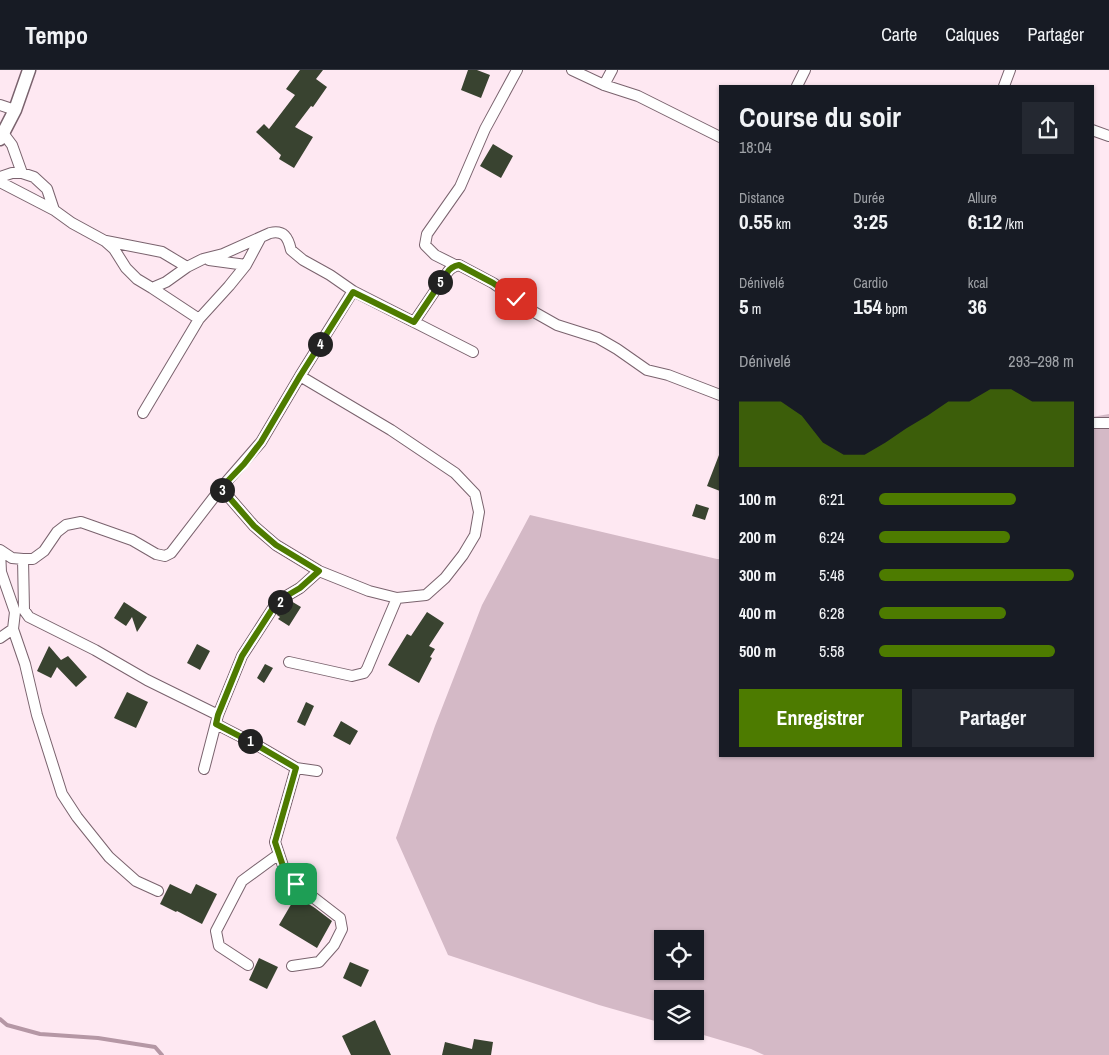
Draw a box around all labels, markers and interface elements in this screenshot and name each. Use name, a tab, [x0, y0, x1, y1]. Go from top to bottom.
text: Tempo	[25, 19, 88, 51]
text: Carte	[881, 22, 917, 47]
text: Calques	[945, 22, 999, 47]
text: Partager	[1027, 22, 1084, 47]
text: Course du soir	[739, 98, 901, 136]
button: share	[1022, 102, 1074, 154]
text: 18:04	[739, 136, 772, 158]
text: Distance	[739, 189, 784, 207]
text: Durée	[853, 189, 885, 207]
text: Allure	[968, 189, 997, 207]
text: 0.55	[739, 207, 773, 236]
text: 3:25	[853, 207, 888, 236]
text: 6:12	[968, 207, 1002, 236]
text: km	[773, 215, 791, 233]
text: /km	[1002, 215, 1024, 233]
pin: 5	[428, 270, 452, 294]
text: 5	[437, 273, 444, 291]
text: Dénivelé	[739, 274, 784, 292]
text: Cardio	[853, 274, 888, 292]
text: kcal	[968, 274, 988, 292]
pin	[495, 278, 537, 320]
icon: check	[502, 285, 530, 313]
text: 5	[739, 292, 749, 321]
text: 154	[853, 292, 882, 321]
text: 36	[968, 292, 987, 321]
text: m	[749, 300, 761, 318]
text: bpm	[882, 300, 908, 318]
pin: 4	[308, 332, 332, 356]
text: 4	[317, 335, 324, 353]
text: Dénivelé	[739, 350, 791, 372]
text: 293–298 m	[1008, 350, 1074, 372]
pin: 3	[210, 478, 234, 502]
text: 3	[219, 481, 226, 499]
text: 100 m	[739, 488, 776, 510]
text: 6:21	[819, 488, 845, 510]
text: 200 m	[739, 526, 776, 548]
text: 6:24	[819, 526, 845, 548]
text: 300 m	[739, 564, 776, 586]
text: 5:48	[819, 564, 845, 586]
pin: 2	[268, 590, 292, 614]
text: 2	[277, 593, 284, 611]
text: 400 m	[739, 602, 776, 624]
text: 6:28	[819, 602, 845, 624]
text: 500 m	[739, 640, 776, 662]
text: 5:58	[819, 640, 845, 662]
button: Enregistrer	[739, 689, 902, 747]
button: Partager	[912, 689, 1074, 747]
pin: 1	[238, 728, 262, 754]
text: 1	[247, 732, 254, 750]
pin	[275, 863, 317, 905]
icon: arrive	[282, 870, 310, 898]
map controls	[654, 930, 704, 1040]
button: locate	[654, 930, 704, 980]
button: layers	[654, 990, 704, 1040]

